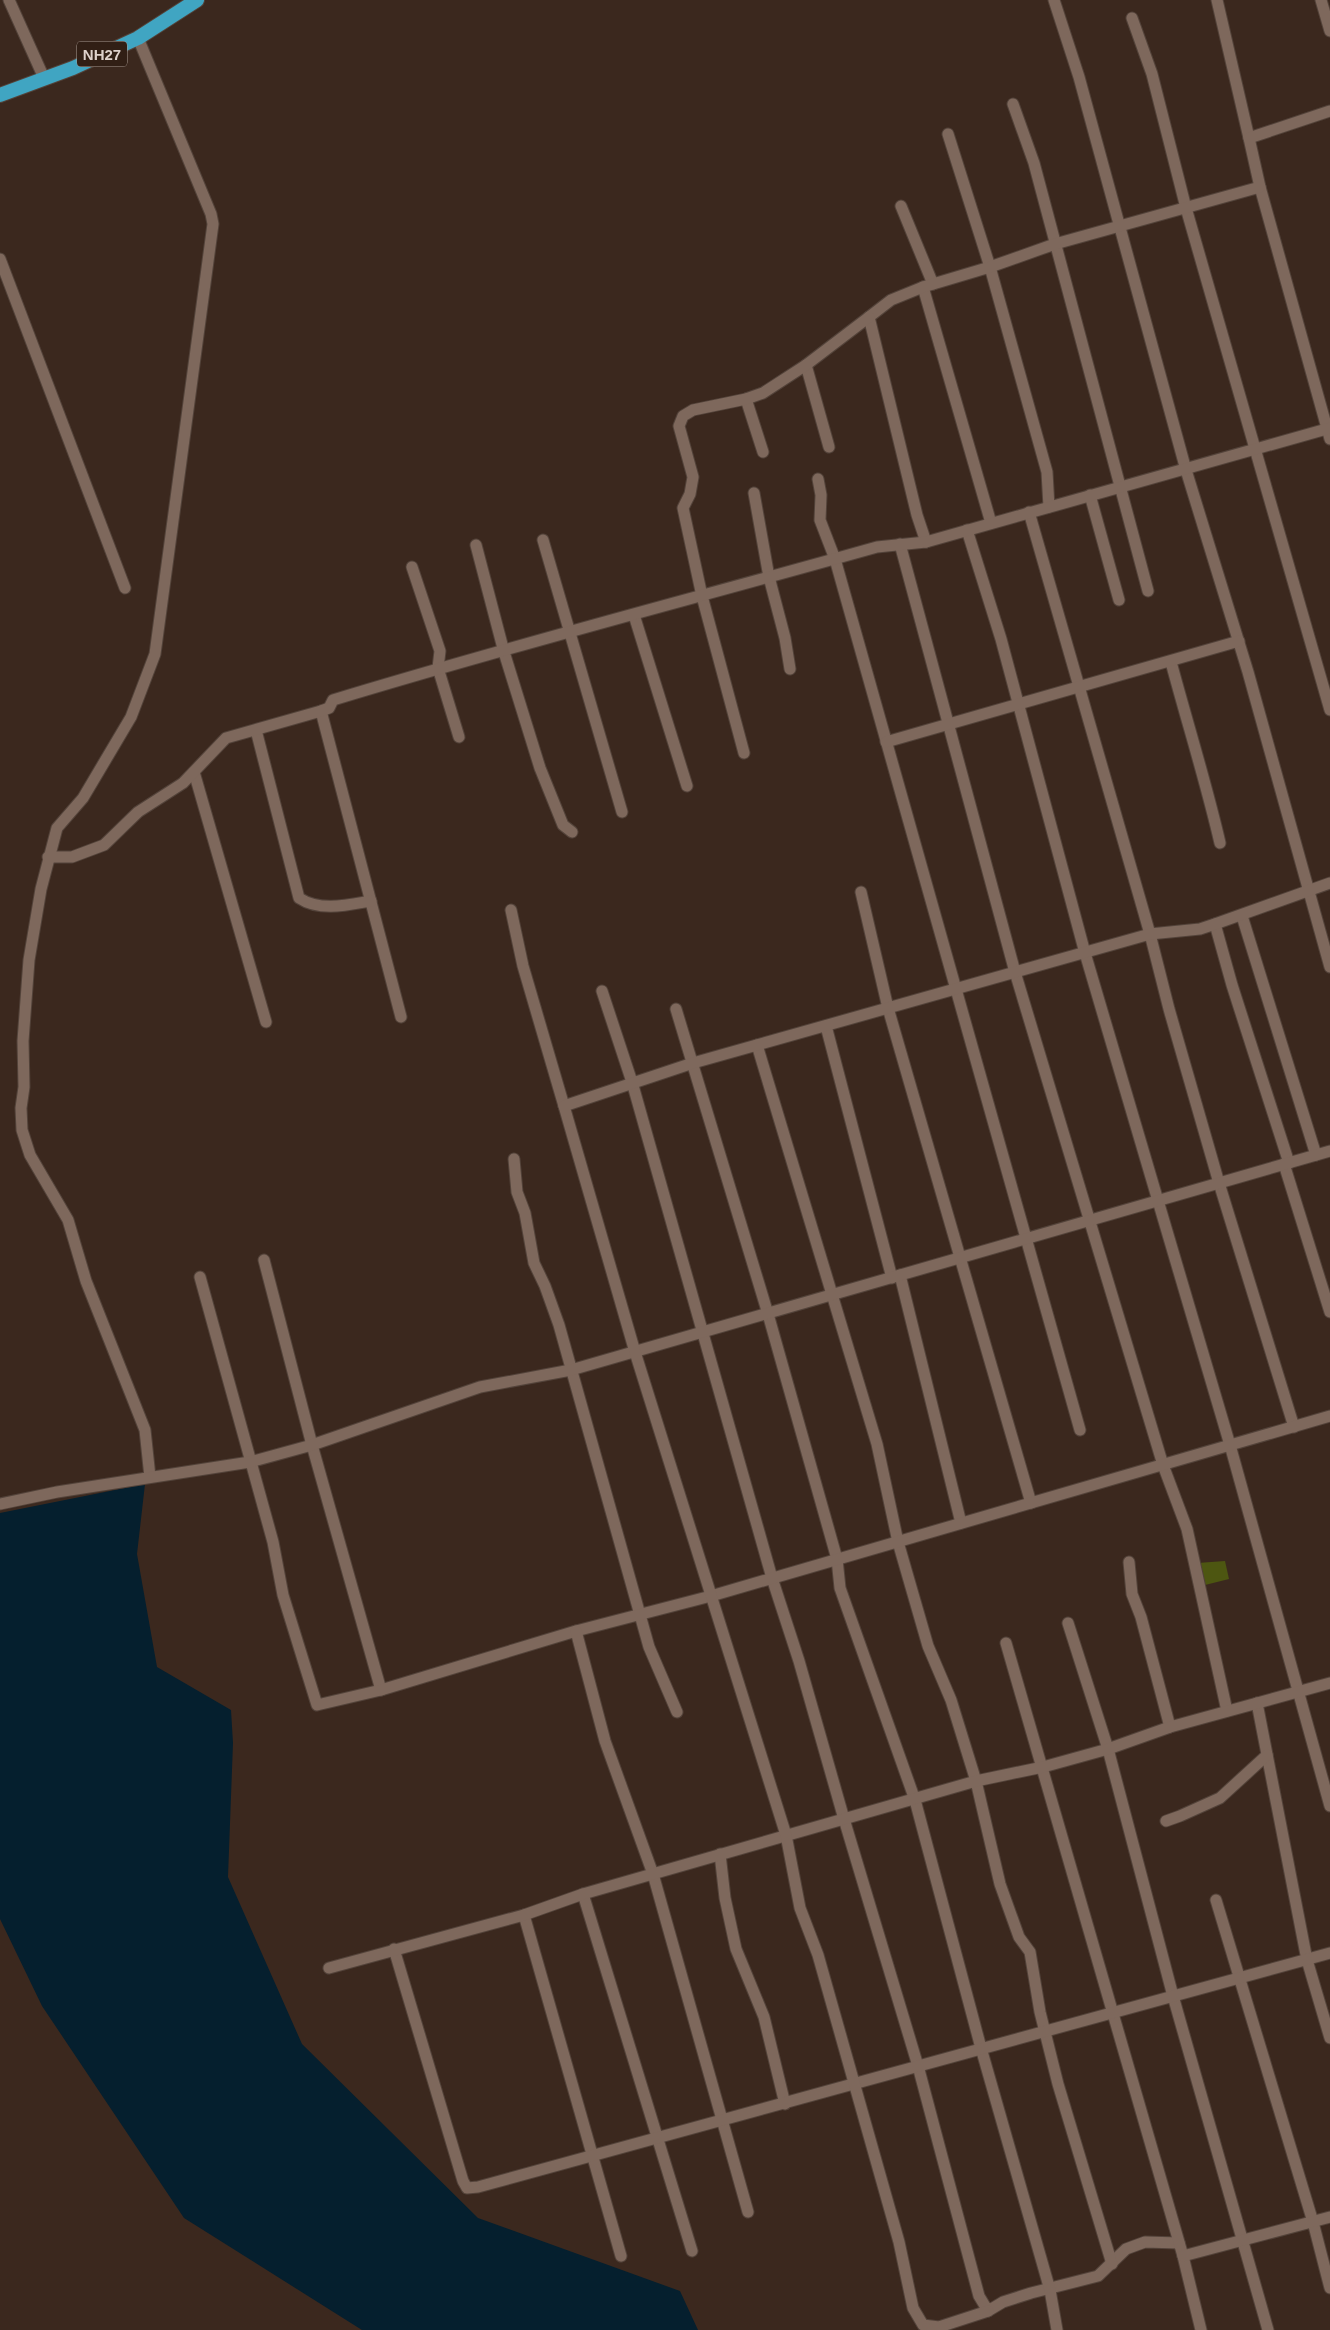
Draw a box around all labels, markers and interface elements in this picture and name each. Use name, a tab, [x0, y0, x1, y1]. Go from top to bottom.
road number: NH27	[77, 42, 127, 66]

